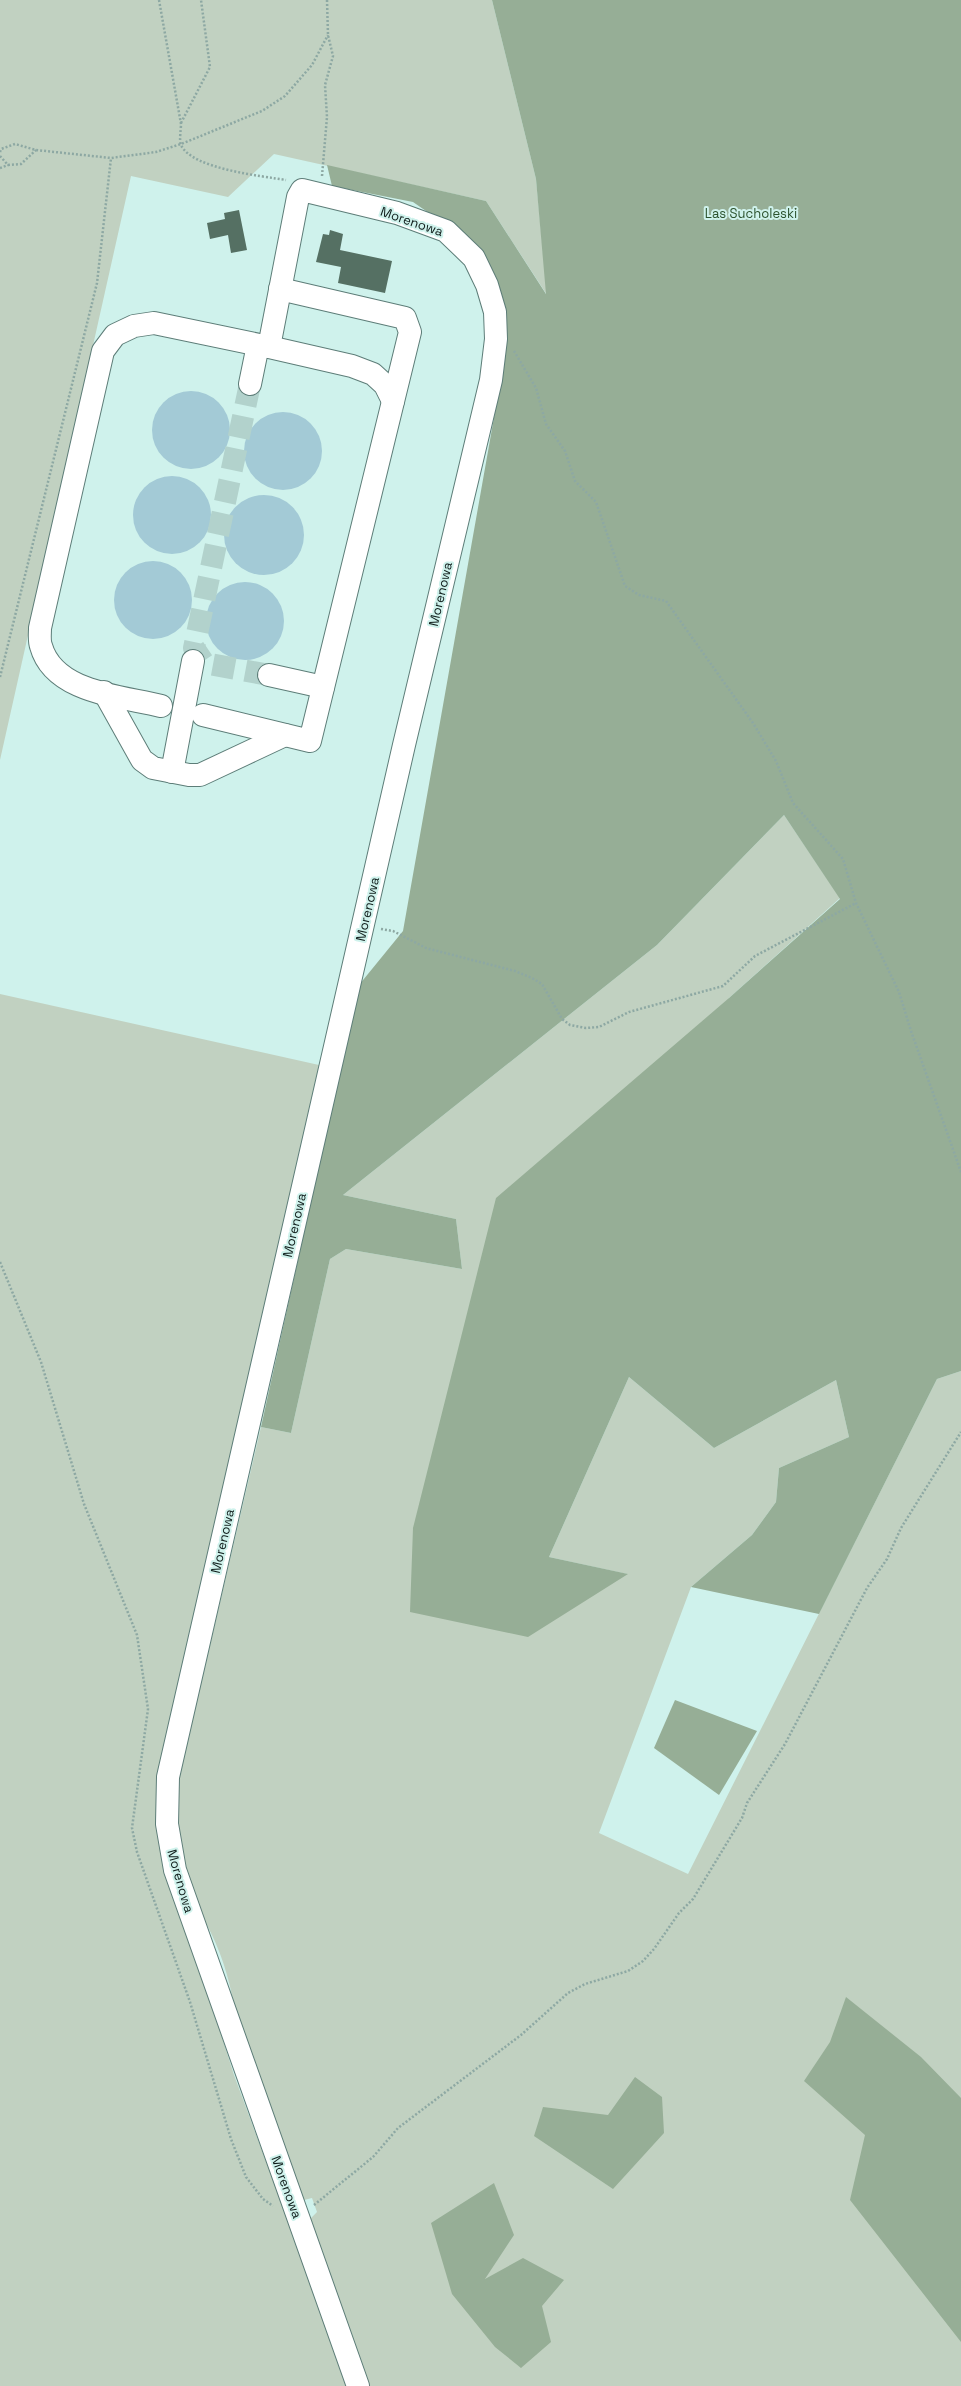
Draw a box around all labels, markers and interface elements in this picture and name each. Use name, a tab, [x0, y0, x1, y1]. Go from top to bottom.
street label: Morenowa	[378, 203, 446, 240]
park label: Las Sucholeski	[705, 205, 797, 222]
street label: Morenowa	[425, 560, 456, 628]
street label: Morenowa	[352, 875, 383, 943]
street label: Morenowa	[279, 1191, 310, 1259]
street label: Morenowa	[207, 1507, 238, 1575]
street label: Morenowa	[163, 1847, 198, 1915]
street label: Morenowa	[267, 2154, 306, 2221]

